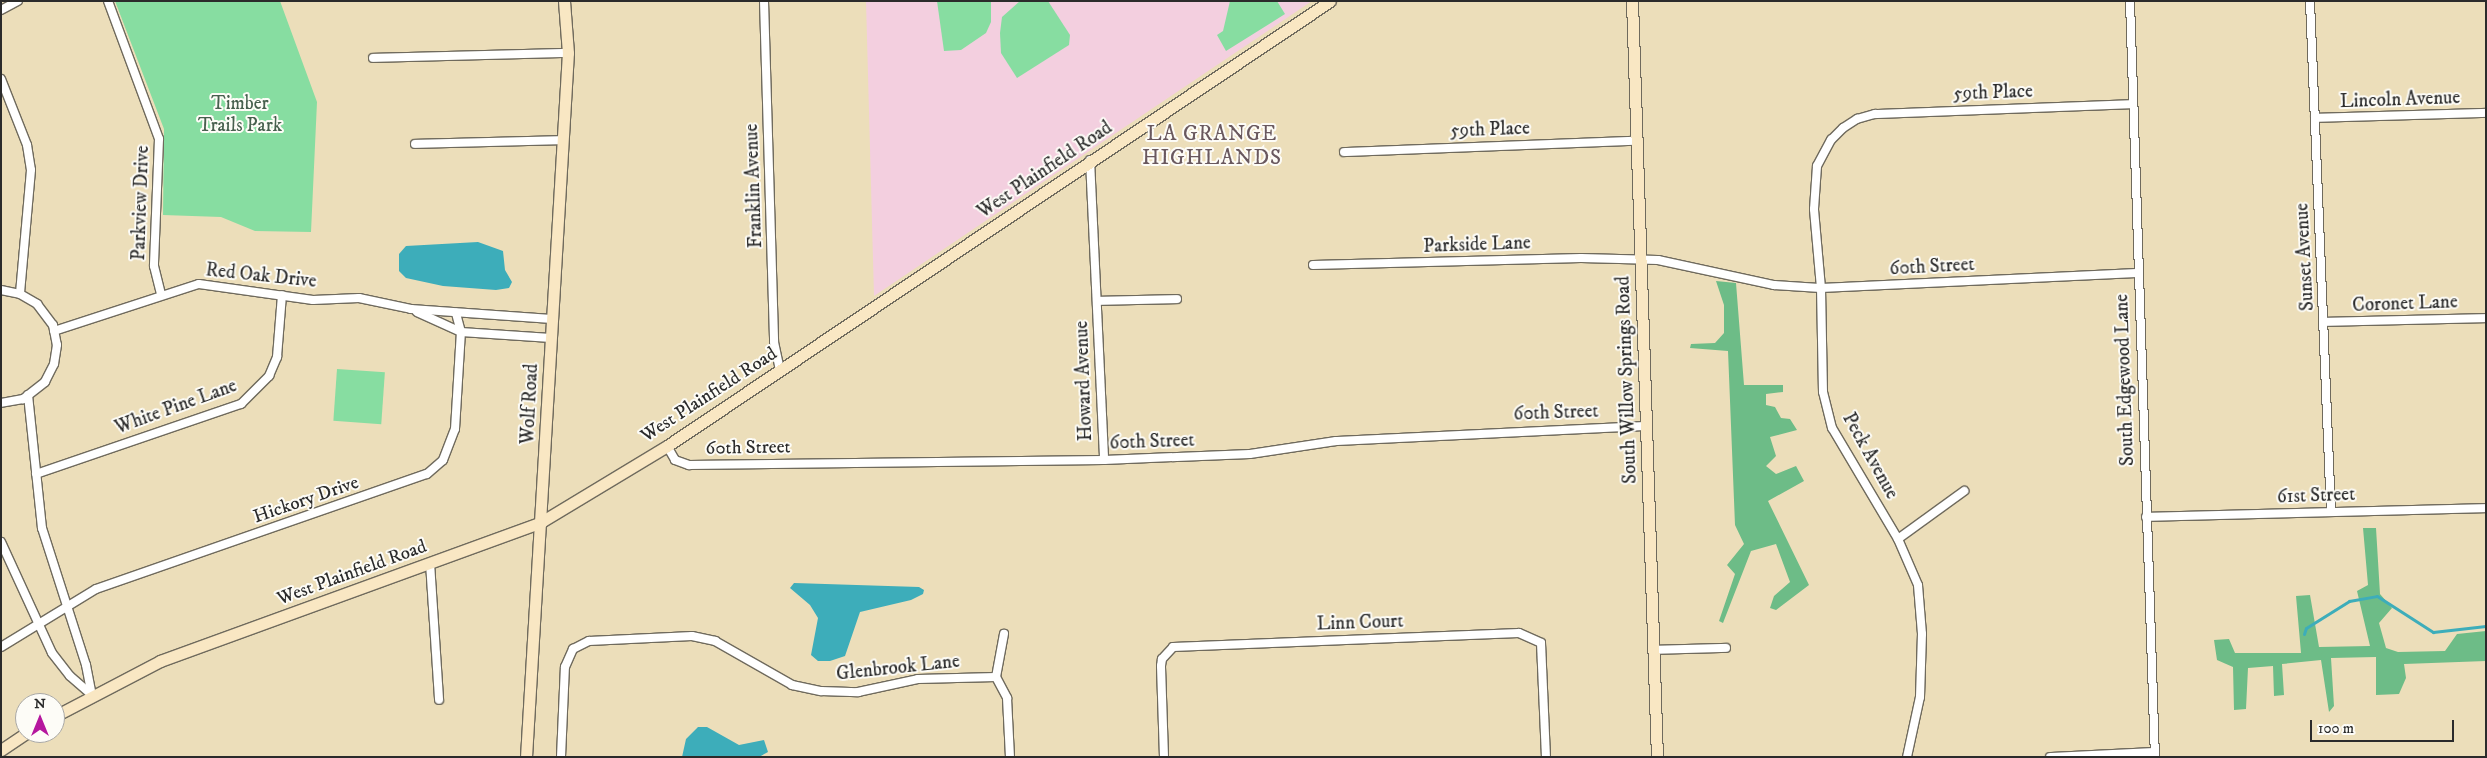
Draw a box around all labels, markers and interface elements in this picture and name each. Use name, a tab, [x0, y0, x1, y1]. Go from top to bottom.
street label: 59th Place	[1953, 80, 2033, 106]
street label: Lincoln Avenue	[2339, 87, 2461, 113]
park label: Timber Trails Park	[198, 93, 282, 137]
street label: West Plainfield Road	[973, 116, 1117, 224]
street label: 59th Place	[1450, 117, 1530, 143]
district label: LA GRANGE HIGHLANDS	[1141, 121, 1283, 171]
street label: Franklin Avenue	[740, 123, 768, 249]
street label: Parkview Drive	[128, 145, 154, 261]
street label: Sunset Avenue	[2291, 202, 2319, 312]
street label: Parkside Lane	[1423, 232, 1531, 258]
street label: 60th Street	[1889, 253, 1975, 281]
street label: Red Oak Drive	[204, 259, 318, 293]
street label: South Willow Springs Road	[1612, 276, 1642, 484]
street label: Coronet Lane	[2352, 291, 2458, 317]
street label: South Edgewood Lane	[2111, 294, 2139, 466]
street label: Howard Avenue	[1071, 320, 1097, 442]
street label: West Plainfield Road	[637, 343, 781, 447]
street label: Wolf Road	[517, 363, 543, 445]
street label: White Pine Lane	[112, 374, 240, 440]
street label: 60th Street	[1513, 400, 1599, 426]
street label: Peck Avenue	[1837, 409, 1903, 503]
street label: 60th Street	[1109, 429, 1195, 455]
street label: 60th Street	[705, 436, 791, 460]
street label: Hickory Drive	[250, 471, 362, 529]
street label: 61st Street	[2277, 483, 2355, 509]
street label: West Plainfield Road	[274, 535, 430, 611]
street label: Linn Court	[1316, 610, 1404, 636]
street label: Glenbrook Lane	[835, 650, 961, 686]
north arrow	[15, 693, 65, 743]
text: N	[34, 695, 46, 713]
scale bar	[2312, 710, 2456, 742]
text: 100 m	[2318, 719, 2354, 738]

